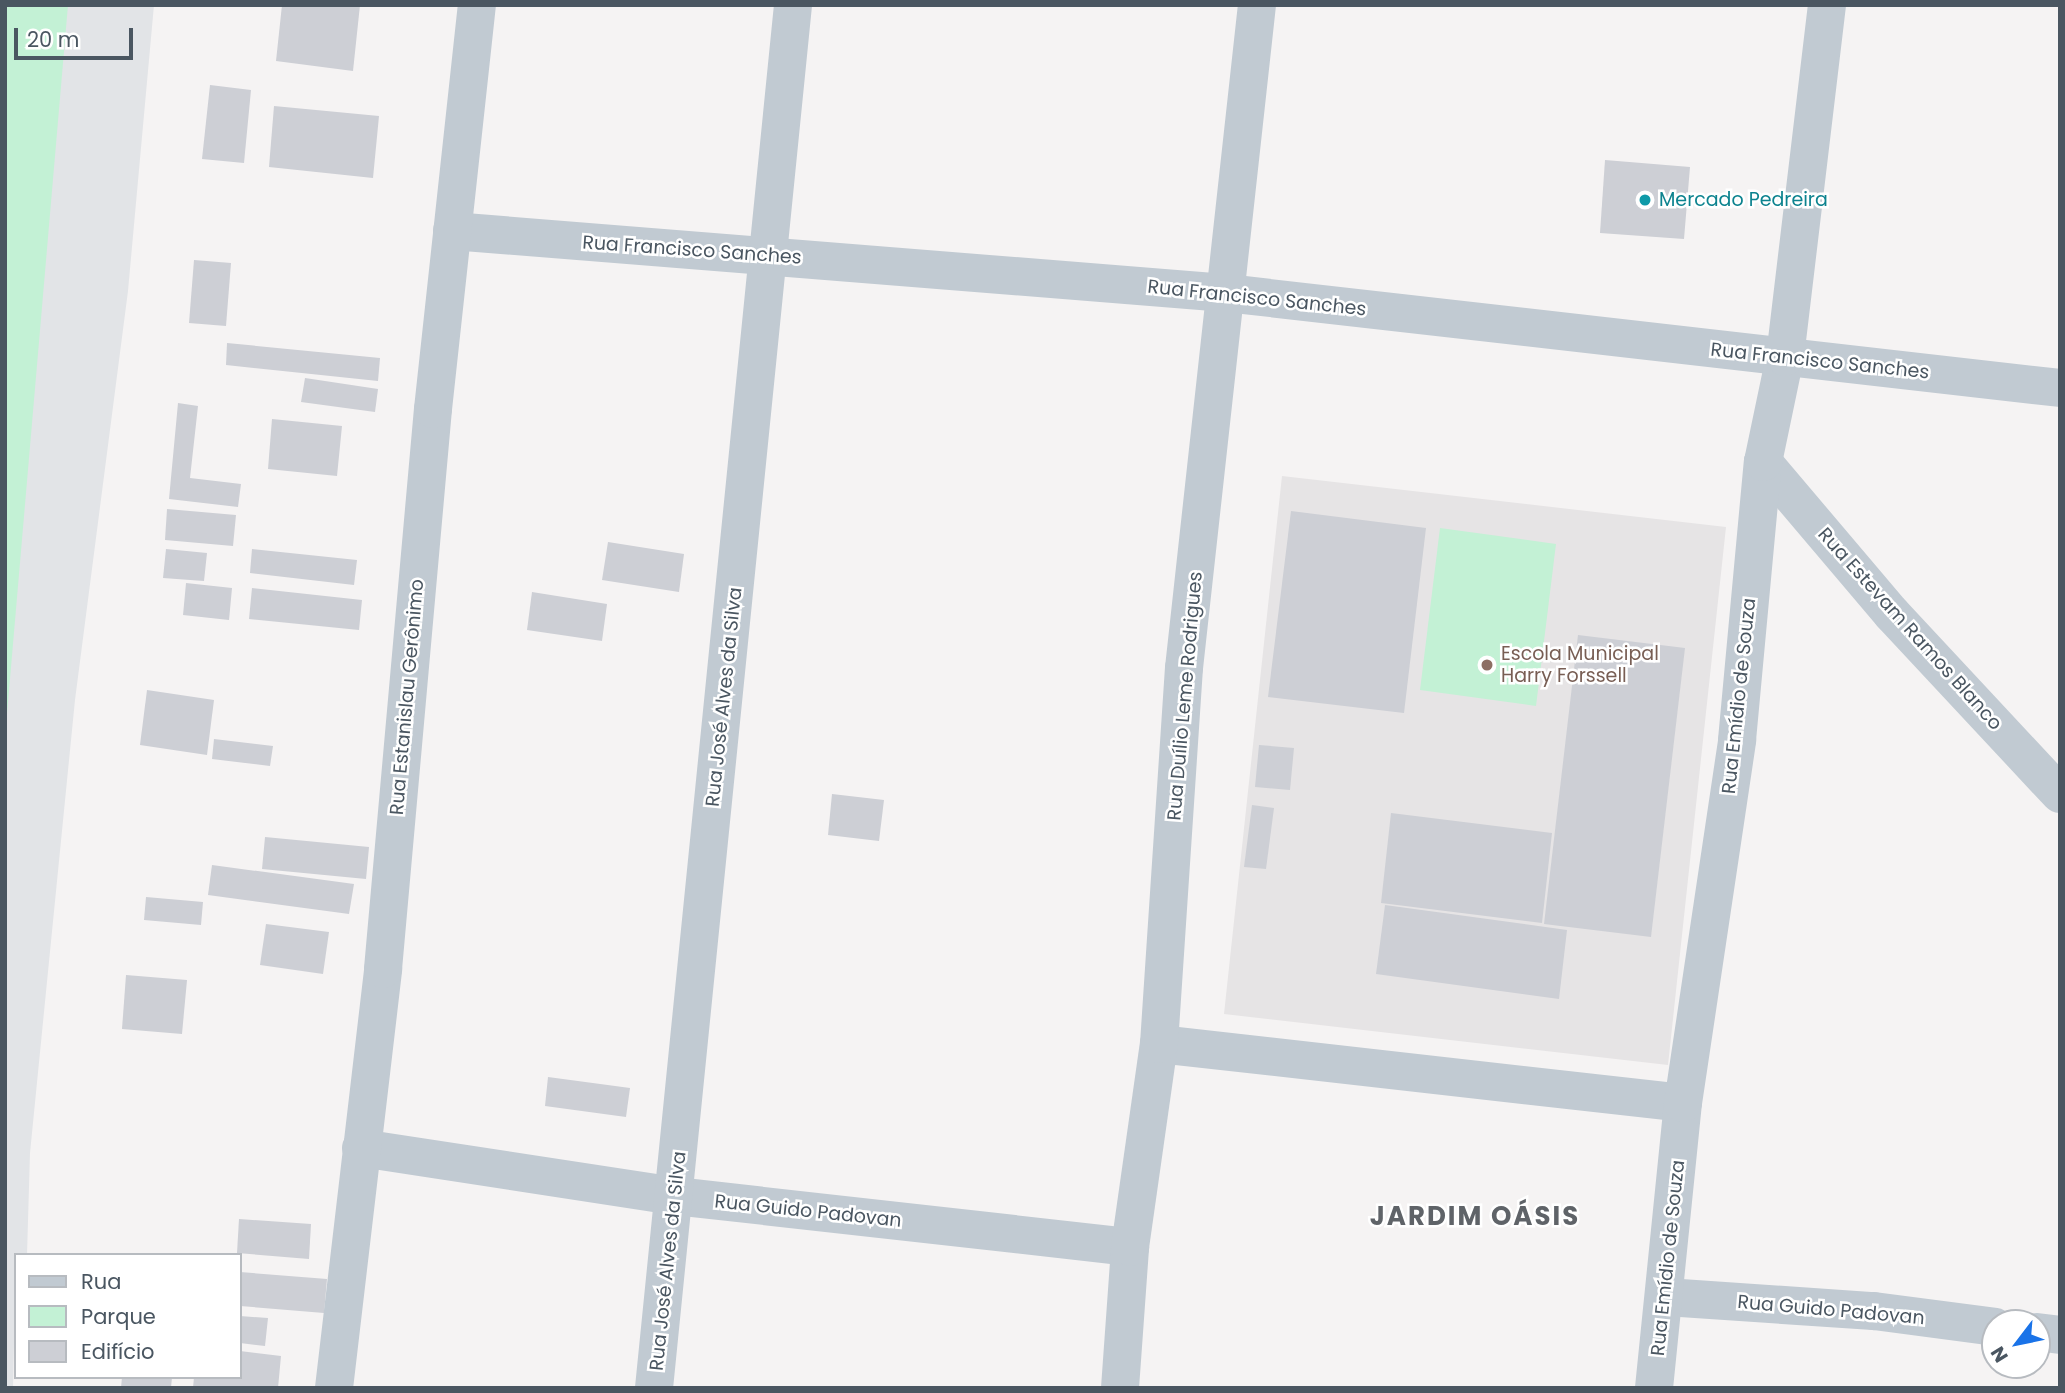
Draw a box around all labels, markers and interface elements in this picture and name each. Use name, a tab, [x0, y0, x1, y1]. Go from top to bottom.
scale bar	[18, 14, 136, 58]
text: 20 m	[27, 25, 80, 54]
place label: Mercado Pedreira	[1659, 189, 1828, 211]
marker: Mercado Pedreira	[1637, 192, 1653, 208]
street label: Rua Francisco Sanches	[582, 231, 802, 269]
street label: Rua Francisco Sanches	[1147, 275, 1367, 321]
street label: Rua Francisco Sanches	[1710, 338, 1930, 384]
street label: Rua Estevam Ramos Blanco	[1813, 523, 2007, 735]
street label: Rua Duílio Leme Rodrigues	[1163, 571, 1207, 821]
street label: Rua Estanislau Gerônimo	[385, 578, 429, 816]
street label: Rua José Alves da Silva	[701, 586, 747, 808]
street label: Rua Emídio de Souza	[1717, 597, 1761, 795]
place label: Escola Municipal Harry Forssell	[1501, 643, 1659, 687]
marker: Escola Municipal Harry Forssell	[1479, 657, 1495, 673]
street label: Rua José Alves da Silva	[645, 1150, 691, 1372]
street label: Rua Emídio de Souza	[1646, 1159, 1690, 1357]
street label: Rua Guido Padovan	[713, 1190, 903, 1232]
district label: JARDIM OÁSIS	[1371, 1201, 1579, 1233]
legend	[14, 1253, 242, 1379]
text: Rua	[81, 1267, 121, 1296]
street label: Rua Guido Padovan	[1736, 1290, 1926, 1330]
text: Parque	[81, 1302, 156, 1331]
north arrow	[1981, 1309, 2051, 1379]
text: Edifício	[81, 1337, 155, 1366]
text: N	[1984, 1341, 2015, 1368]

